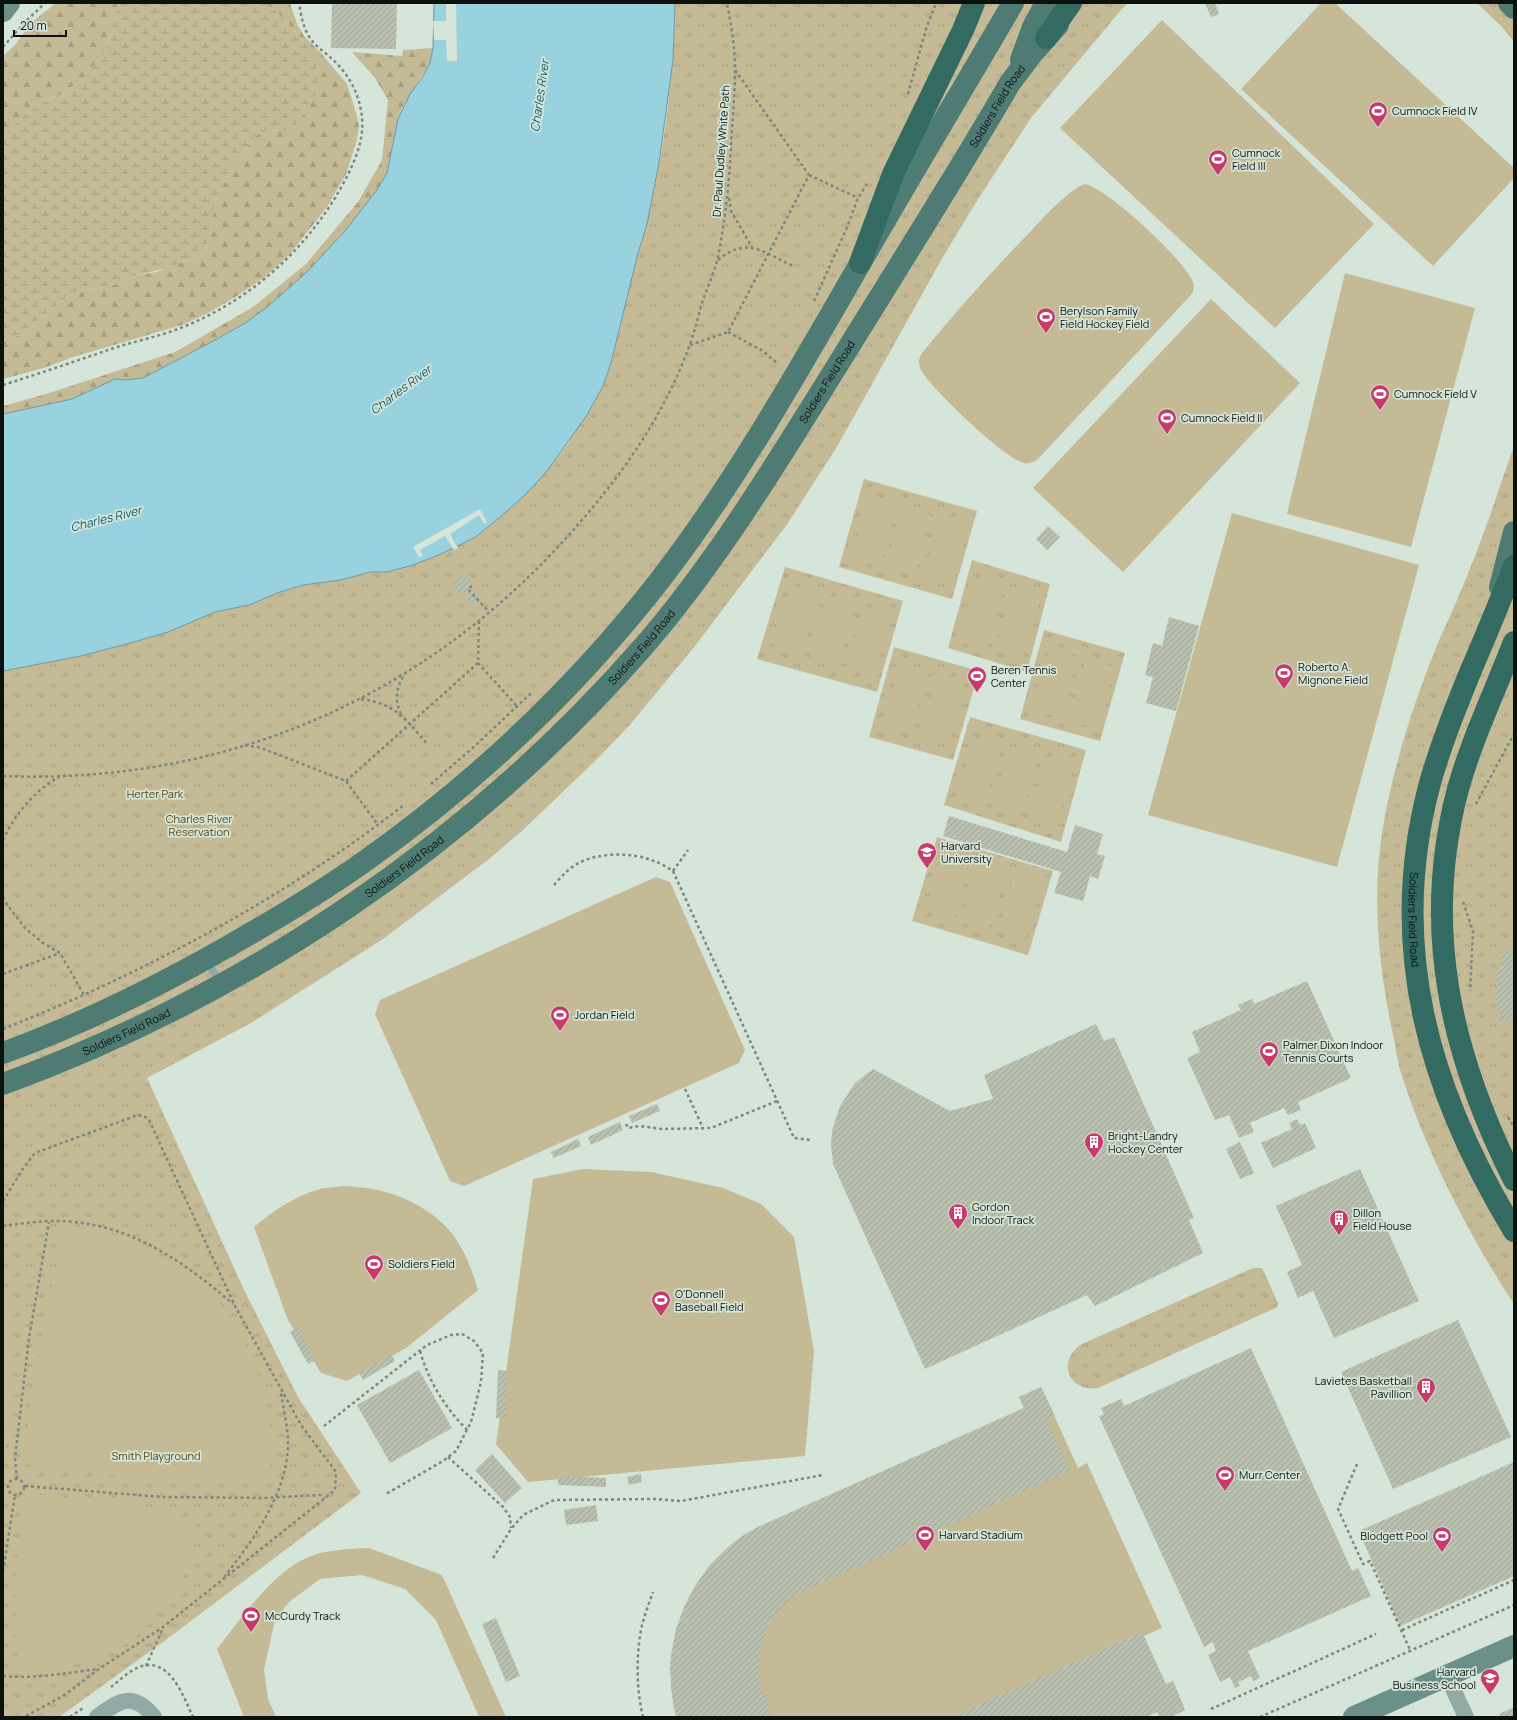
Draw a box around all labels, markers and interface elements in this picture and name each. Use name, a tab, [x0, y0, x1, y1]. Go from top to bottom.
scale bar	[14, 12, 66, 38]
text: 20 m	[20, 17, 47, 34]
water label: Charles River	[526, 57, 553, 133]
street label: Soldiers Field Road	[965, 61, 1028, 150]
street label: Dr. Paul Dudley White Path	[708, 84, 733, 217]
sports icon: Cumnock Field IV	[1367, 100, 1389, 128]
place label: Cumnock Field IV	[1392, 103, 1478, 118]
place label: Cumnock Field III	[1232, 145, 1281, 173]
sports icon: Cumnock Field III	[1207, 148, 1229, 176]
place label: Berylson Family Field Hockey Field	[1060, 303, 1149, 331]
sports icon: Berylson Family Field Hockey Field	[1035, 306, 1057, 334]
street label: Soldiers Field Road	[795, 337, 858, 426]
water label: Charles River	[367, 360, 436, 418]
sports icon: Cumnock Field V	[1369, 383, 1391, 411]
place label: Cumnock Field V	[1394, 386, 1477, 401]
sports icon: Cumnock Field II	[1156, 407, 1178, 435]
place label: Cumnock Field II	[1181, 410, 1262, 425]
water label: Charles River	[69, 501, 145, 536]
street label: Soldiers Field Road	[605, 606, 678, 688]
place label: Roberto A. Mignone Field	[1298, 659, 1368, 687]
place label: Beren Tennis Center	[991, 662, 1057, 690]
sports icon: Roberto A. Mignone Field	[1273, 662, 1295, 690]
sports icon: Beren Tennis Center	[966, 665, 988, 693]
park label: Herter Park	[127, 786, 184, 801]
park label: Charles River Reservation	[166, 811, 232, 839]
street label: Soldiers Field Road	[361, 832, 447, 901]
place label: Harvard University	[941, 838, 992, 866]
school or university icon: Harvard University	[916, 841, 938, 869]
street label: Soldiers Field Road	[1405, 872, 1424, 968]
sports icon: Jordan Field	[549, 1004, 571, 1032]
street label: Soldiers Field Road	[80, 1005, 173, 1058]
place label: Jordan Field	[574, 1007, 634, 1022]
place label: Palmer Dixon Indoor Tennis Courts	[1283, 1037, 1383, 1065]
sports icon: Palmer Dixon Indoor Tennis Courts	[1258, 1040, 1280, 1068]
place label: Bright-Landry Hockey Center	[1108, 1128, 1183, 1156]
building icon: Bright-Landry Hockey Center	[1083, 1131, 1105, 1159]
place label: Gordon Indoor Track	[972, 1199, 1035, 1227]
building icon: Gordon Indoor Track	[947, 1202, 969, 1230]
place label: Dillon Field House	[1353, 1205, 1412, 1233]
building icon: Dillon Field House	[1328, 1208, 1350, 1236]
sports icon: Soldiers Field	[363, 1253, 385, 1281]
place label: Soldiers Field	[388, 1256, 455, 1271]
place label: O'Donnell Baseball Field	[675, 1286, 744, 1314]
sports icon: O'Donnell Baseball Field	[650, 1289, 672, 1317]
place label: Lavietes Basketball Pavillion	[1315, 1373, 1412, 1401]
building icon: Lavietes Basketball Pavillion	[1415, 1376, 1437, 1404]
park label: Smith Playground	[112, 1448, 200, 1463]
sports icon: Murr Center	[1214, 1464, 1236, 1492]
place label: Murr Center	[1239, 1467, 1300, 1482]
sports icon: Harvard Stadium	[914, 1524, 936, 1552]
sports icon: Blodgett Pool	[1431, 1525, 1453, 1553]
place label: Harvard Stadium	[939, 1527, 1023, 1542]
place label: Blodgett Pool	[1360, 1528, 1428, 1543]
sports icon: McCurdy Track	[240, 1605, 262, 1633]
place label: McCurdy Track	[265, 1608, 341, 1623]
place label: Harvard Business School	[1393, 1664, 1476, 1692]
school or university icon: Harvard Business School	[1479, 1667, 1501, 1695]

